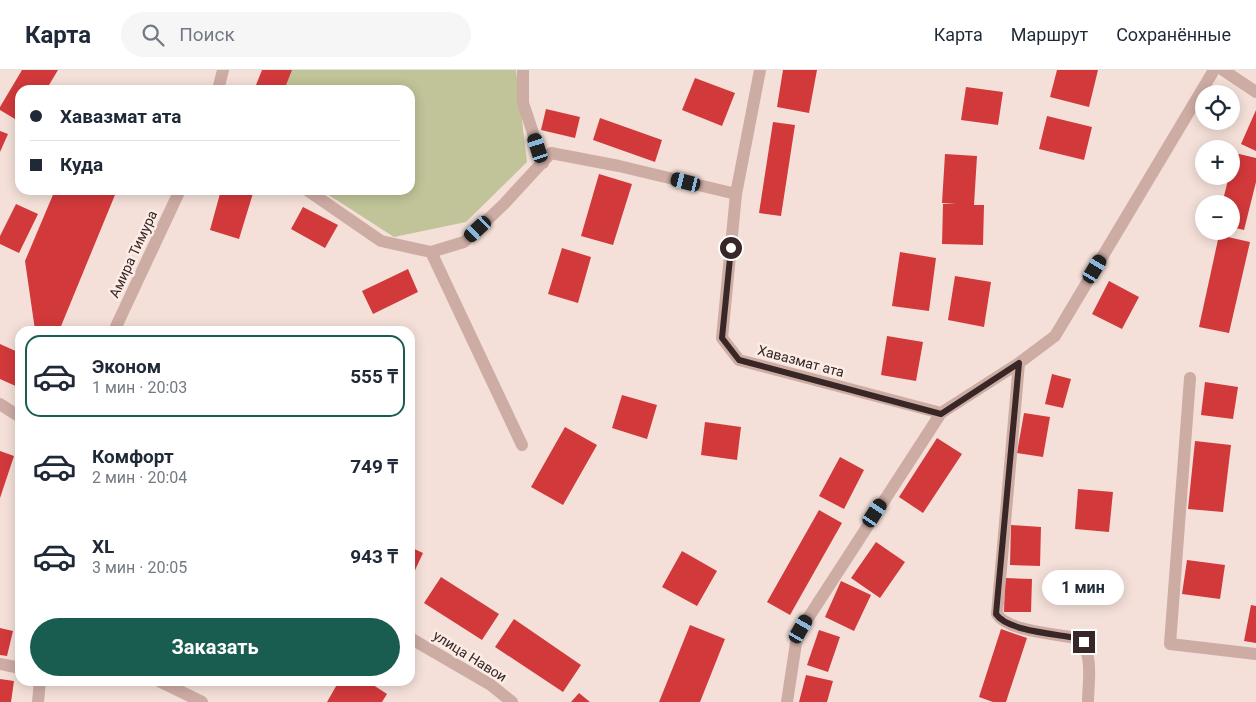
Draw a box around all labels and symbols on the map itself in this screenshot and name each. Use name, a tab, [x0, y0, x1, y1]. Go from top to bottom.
car	[526, 131, 549, 165]
car	[669, 171, 702, 193]
street label: Амира Тимура	[106, 208, 160, 300]
car	[461, 213, 494, 245]
route start	[720, 237, 742, 259]
car	[1080, 252, 1109, 286]
street label: Хавазмат ата	[756, 342, 846, 380]
car	[860, 496, 889, 530]
callout: 1 мин	[1043, 570, 1125, 604]
car	[787, 612, 814, 646]
street label: улица Навои	[430, 627, 510, 685]
route end	[1073, 631, 1095, 653]

